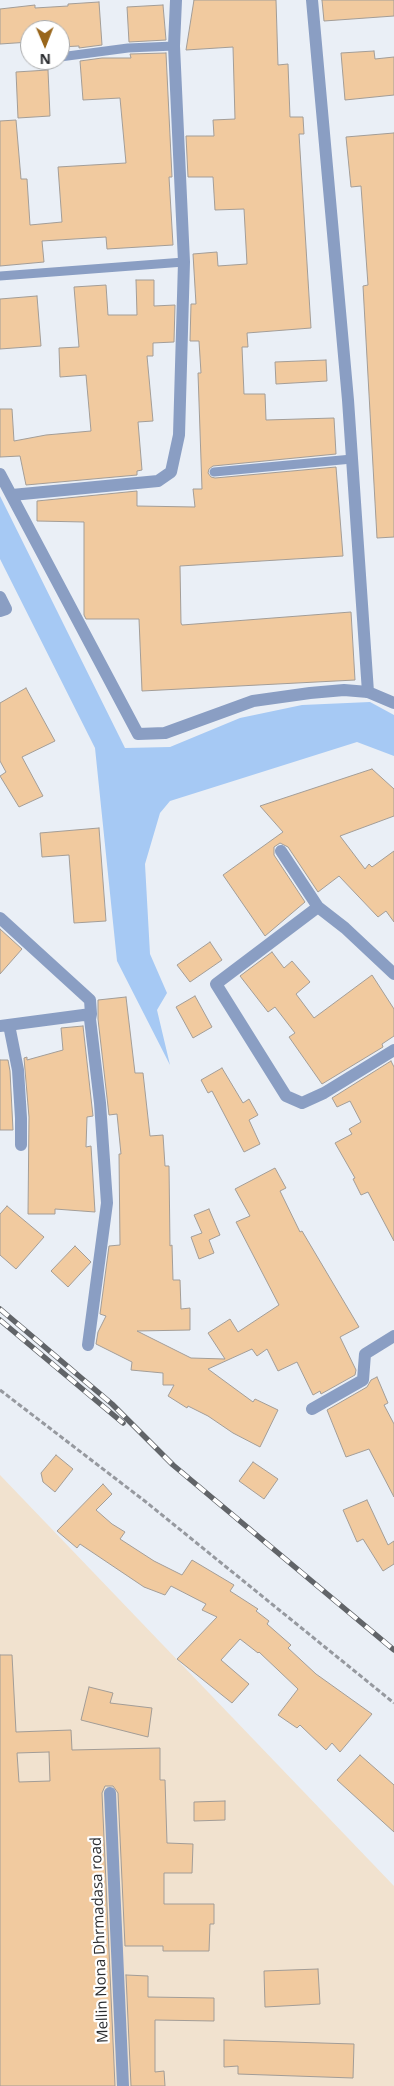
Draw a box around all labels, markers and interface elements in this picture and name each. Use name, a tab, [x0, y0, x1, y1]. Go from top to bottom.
north arrow	[20, 20, 70, 70]
text: N	[39, 50, 51, 69]
street label: Mellin Nona Dhrmadasa road	[87, 1837, 113, 2043]

